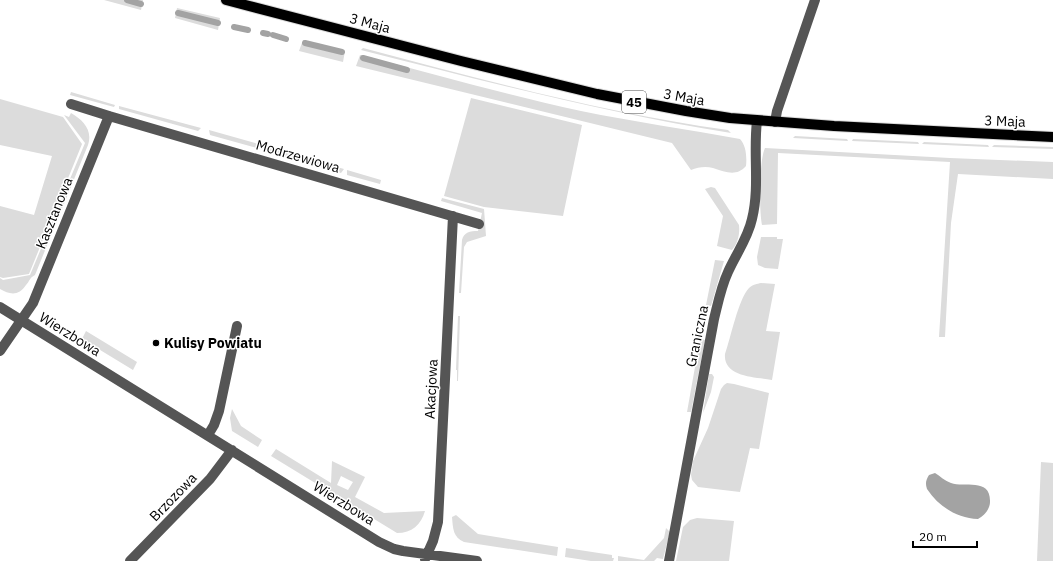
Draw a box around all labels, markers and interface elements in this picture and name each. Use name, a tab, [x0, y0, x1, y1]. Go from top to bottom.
street label: 3 Maja	[348, 9, 393, 37]
street label: 3 Maja	[662, 85, 707, 110]
road number: 45	[622, 91, 646, 113]
street label: 3 Maja	[984, 111, 1027, 131]
street label: Modrzewiowa	[254, 135, 343, 177]
street label: Kasztanowa	[32, 174, 77, 251]
street label: Graniczna	[682, 303, 712, 369]
street label: Wierzbowa	[36, 308, 105, 360]
place label: Kulisy Powiatu	[164, 334, 262, 352]
marker: Kulisy Powiatu	[151, 338, 161, 348]
street label: Akacjowa	[420, 358, 442, 420]
street label: Brzozowa	[145, 469, 201, 525]
street label: Wierzbowa	[310, 477, 379, 529]
scale bar	[913, 523, 977, 549]
text: 20 m	[919, 529, 947, 544]

